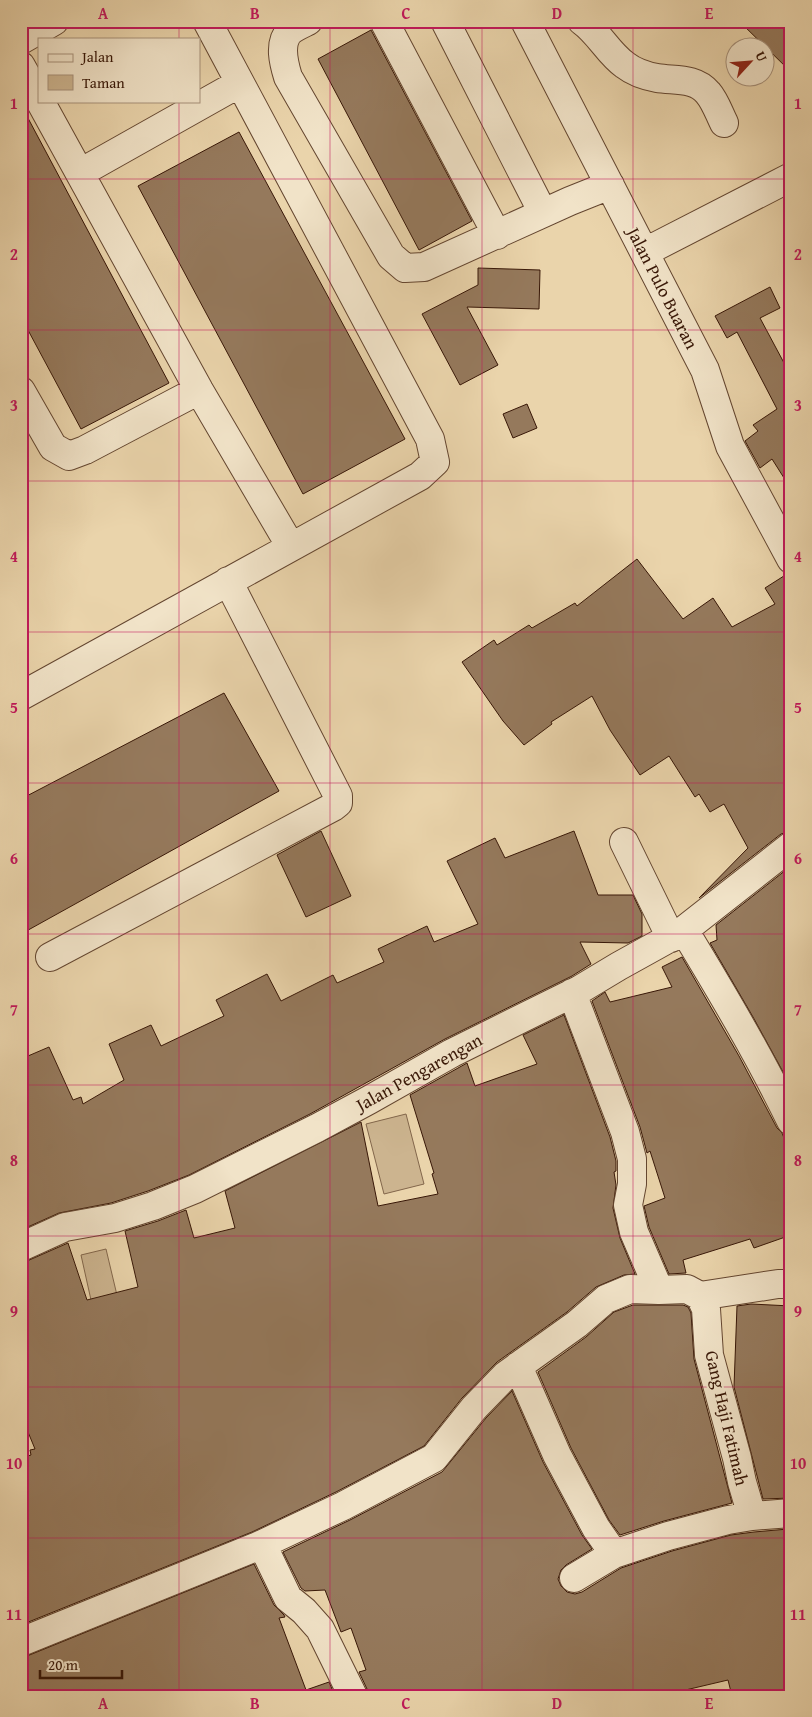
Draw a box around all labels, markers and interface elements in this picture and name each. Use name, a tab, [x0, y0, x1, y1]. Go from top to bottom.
text: A	[98, 1, 109, 25]
text: B	[250, 1, 260, 25]
text: C	[401, 1, 411, 25]
text: D	[552, 1, 562, 25]
text: E	[705, 1, 714, 25]
legend	[38, 38, 200, 102]
north arrow	[724, 38, 774, 88]
text: Jalan	[80, 46, 114, 67]
text: U	[751, 48, 773, 65]
text: Taman	[82, 72, 125, 93]
text: 1	[10, 91, 18, 115]
text: 1	[794, 91, 802, 115]
street label: Jalan Pulo Buaran	[620, 221, 705, 354]
text: 2	[10, 242, 18, 266]
text: 2	[794, 242, 802, 266]
text: 3	[10, 393, 18, 417]
text: 3	[794, 393, 802, 417]
text: 4	[10, 544, 18, 568]
text: 4	[794, 544, 802, 568]
text: 5	[10, 695, 18, 719]
text: 5	[794, 695, 802, 719]
text: 6	[10, 846, 18, 870]
text: 6	[794, 846, 802, 870]
text: 7	[10, 997, 18, 1021]
text: 7	[794, 997, 802, 1021]
street label: Jalan Pengarengan	[349, 1026, 487, 1119]
text: 8	[10, 1148, 18, 1172]
text: 8	[794, 1148, 802, 1172]
text: 9	[10, 1299, 18, 1323]
text: 9	[794, 1299, 802, 1323]
street label: Gang Haji Fatimah	[698, 1348, 756, 1488]
text: 10	[6, 1451, 22, 1475]
text: 10	[790, 1451, 806, 1475]
text: 11	[6, 1602, 22, 1626]
text: 11	[790, 1602, 806, 1626]
scale bar	[40, 1647, 122, 1679]
text: 20 m	[48, 1654, 79, 1675]
text: A	[98, 1691, 109, 1715]
text: B	[250, 1691, 260, 1715]
text: C	[401, 1691, 411, 1715]
text: D	[552, 1691, 562, 1715]
text: E	[705, 1691, 714, 1715]

